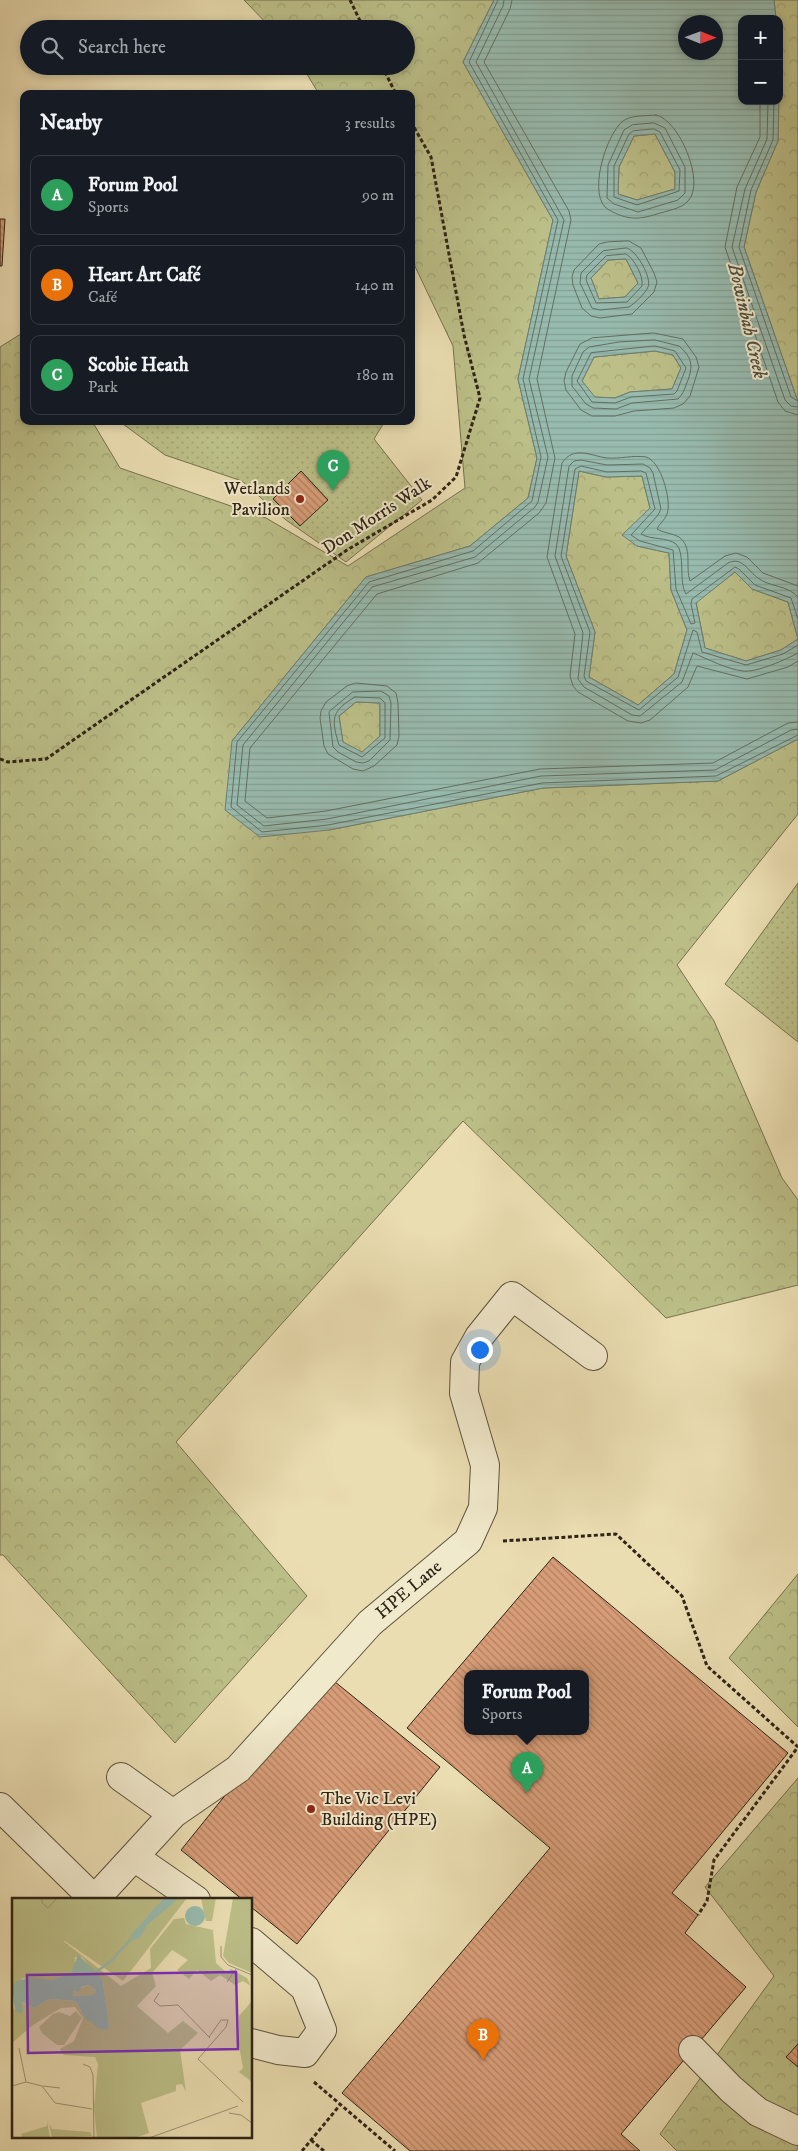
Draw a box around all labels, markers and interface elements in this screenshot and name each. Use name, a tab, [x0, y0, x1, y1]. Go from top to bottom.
north arrow	[678, 15, 723, 60]
map controls	[738, 15, 783, 105]
button: +	[738, 15, 783, 60]
search box	[20, 20, 415, 75]
icon: search	[38, 34, 66, 62]
text: Search here	[78, 36, 166, 59]
button: −	[738, 60, 783, 105]
text: Nearby	[40, 110, 102, 136]
text: 3 results	[345, 113, 395, 133]
text: Forum Pool	[88, 174, 178, 197]
text: A	[52, 185, 62, 205]
text: 90 m	[362, 185, 394, 205]
text: Sports	[88, 197, 129, 217]
water label: Bowinbah Creek	[722, 260, 771, 381]
text: Heart Art Café	[88, 264, 201, 287]
text: B	[52, 275, 62, 295]
text: 140 m	[355, 275, 394, 295]
text: Café	[88, 287, 117, 307]
text: Scobie Heath	[88, 354, 189, 377]
text: C	[52, 365, 62, 385]
text: 180 m	[356, 365, 394, 385]
text: Park	[88, 377, 118, 397]
pin: C	[317, 450, 349, 491]
street label: Don Morris Walk	[318, 473, 436, 559]
place label: Wetlands Pavilion	[223, 478, 291, 521]
marker: Wetlands Pavilion	[294, 493, 306, 505]
your location	[467, 1337, 493, 1363]
street label: HPE Lane	[371, 1556, 447, 1624]
popup	[464, 1670, 589, 1735]
text: Forum Pool	[482, 1681, 571, 1704]
text: Sports	[482, 1704, 522, 1724]
pin: A	[511, 1752, 543, 1793]
place label: The Vic Levi Building (HPE)	[321, 1788, 437, 1831]
marker: The Vic Levi Building (HPE)	[305, 1803, 317, 1815]
inset map	[12, 1898, 252, 2138]
pin: B	[467, 2019, 499, 2060]

